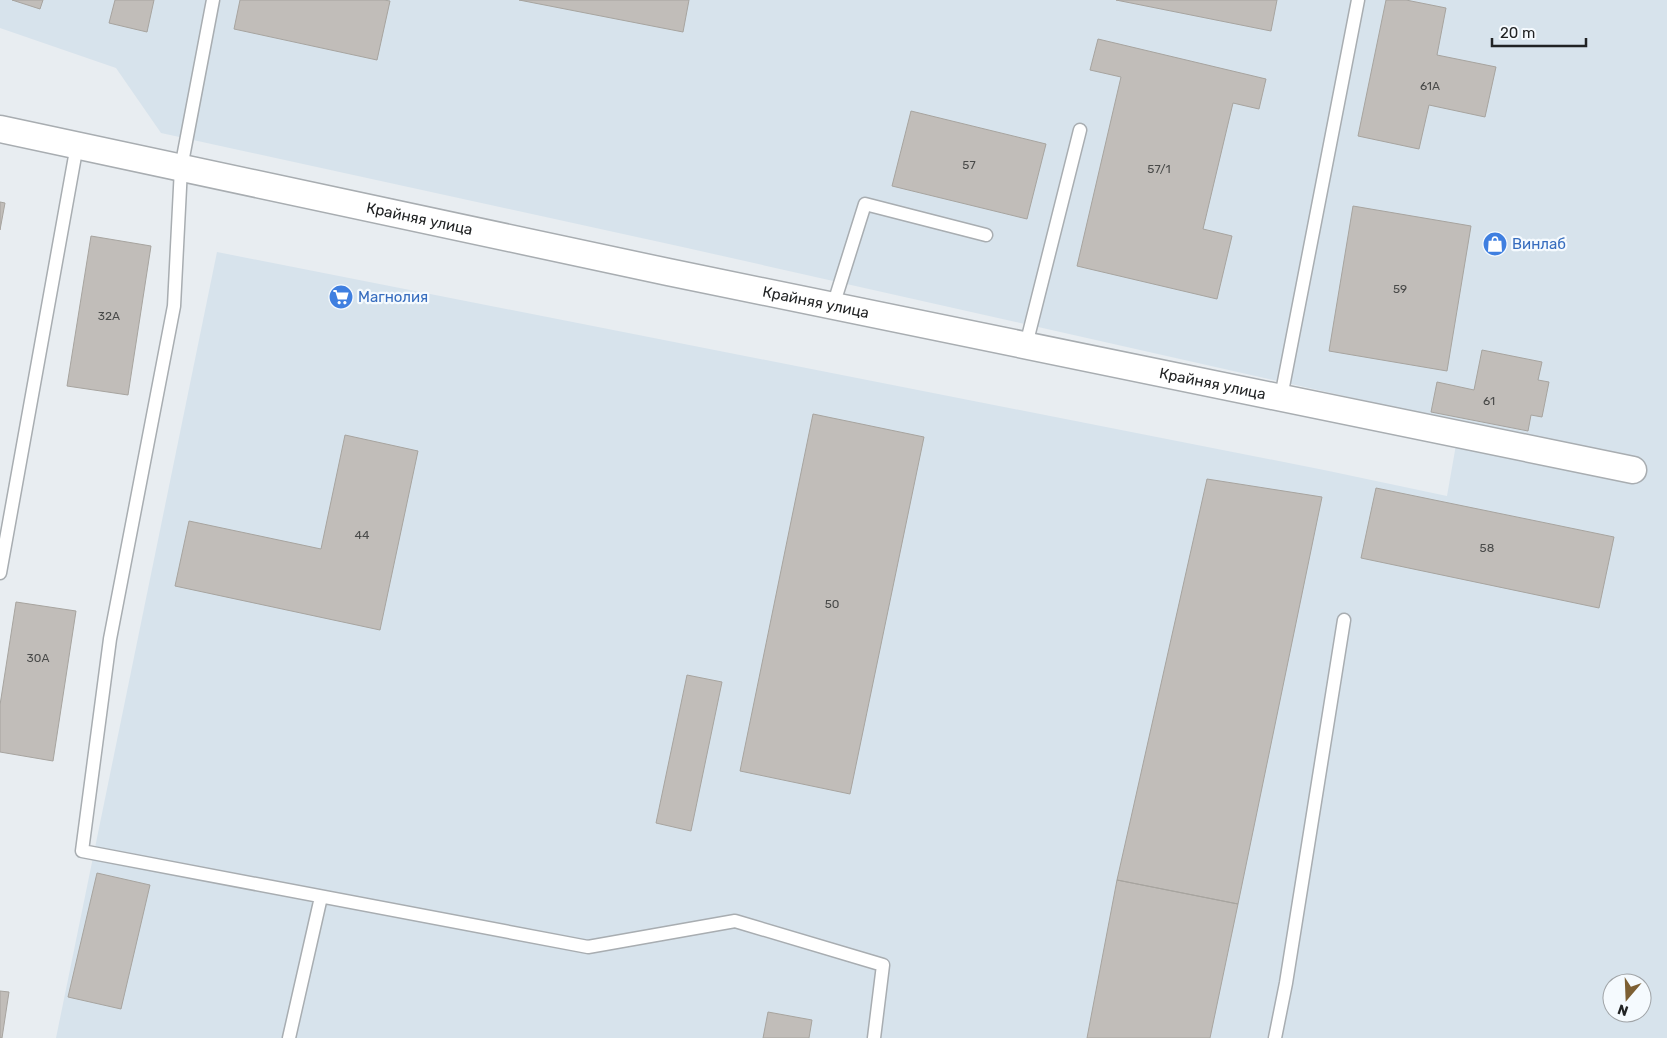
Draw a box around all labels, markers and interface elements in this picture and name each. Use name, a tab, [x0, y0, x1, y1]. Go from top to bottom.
scale bar	[1492, 15, 1586, 47]
text: 20 m	[1500, 24, 1535, 42]
house number: 61А	[1420, 79, 1440, 93]
house number: 57	[962, 158, 976, 172]
house number: 57/1	[1147, 162, 1171, 176]
street label: Крайняя улица	[365, 199, 474, 239]
shop icon: Винлаб	[1482, 231, 1508, 257]
place label: Винлаб	[1512, 235, 1566, 253]
house number: 59	[1393, 282, 1407, 296]
street label: Крайняя улица	[761, 283, 871, 322]
supermarket icon: Магнолия	[328, 284, 354, 310]
place label: Магнолия	[358, 288, 428, 306]
house number: 32А	[98, 309, 120, 323]
street label: Крайняя улица	[1158, 364, 1267, 403]
house number: 61	[1483, 394, 1495, 408]
house number: 44	[355, 528, 370, 542]
house number: 58	[1480, 541, 1494, 555]
house number: 50	[825, 597, 839, 611]
house number: 30А	[27, 651, 49, 665]
north arrow	[1602, 973, 1652, 1023]
text: N	[1615, 1000, 1630, 1019]

